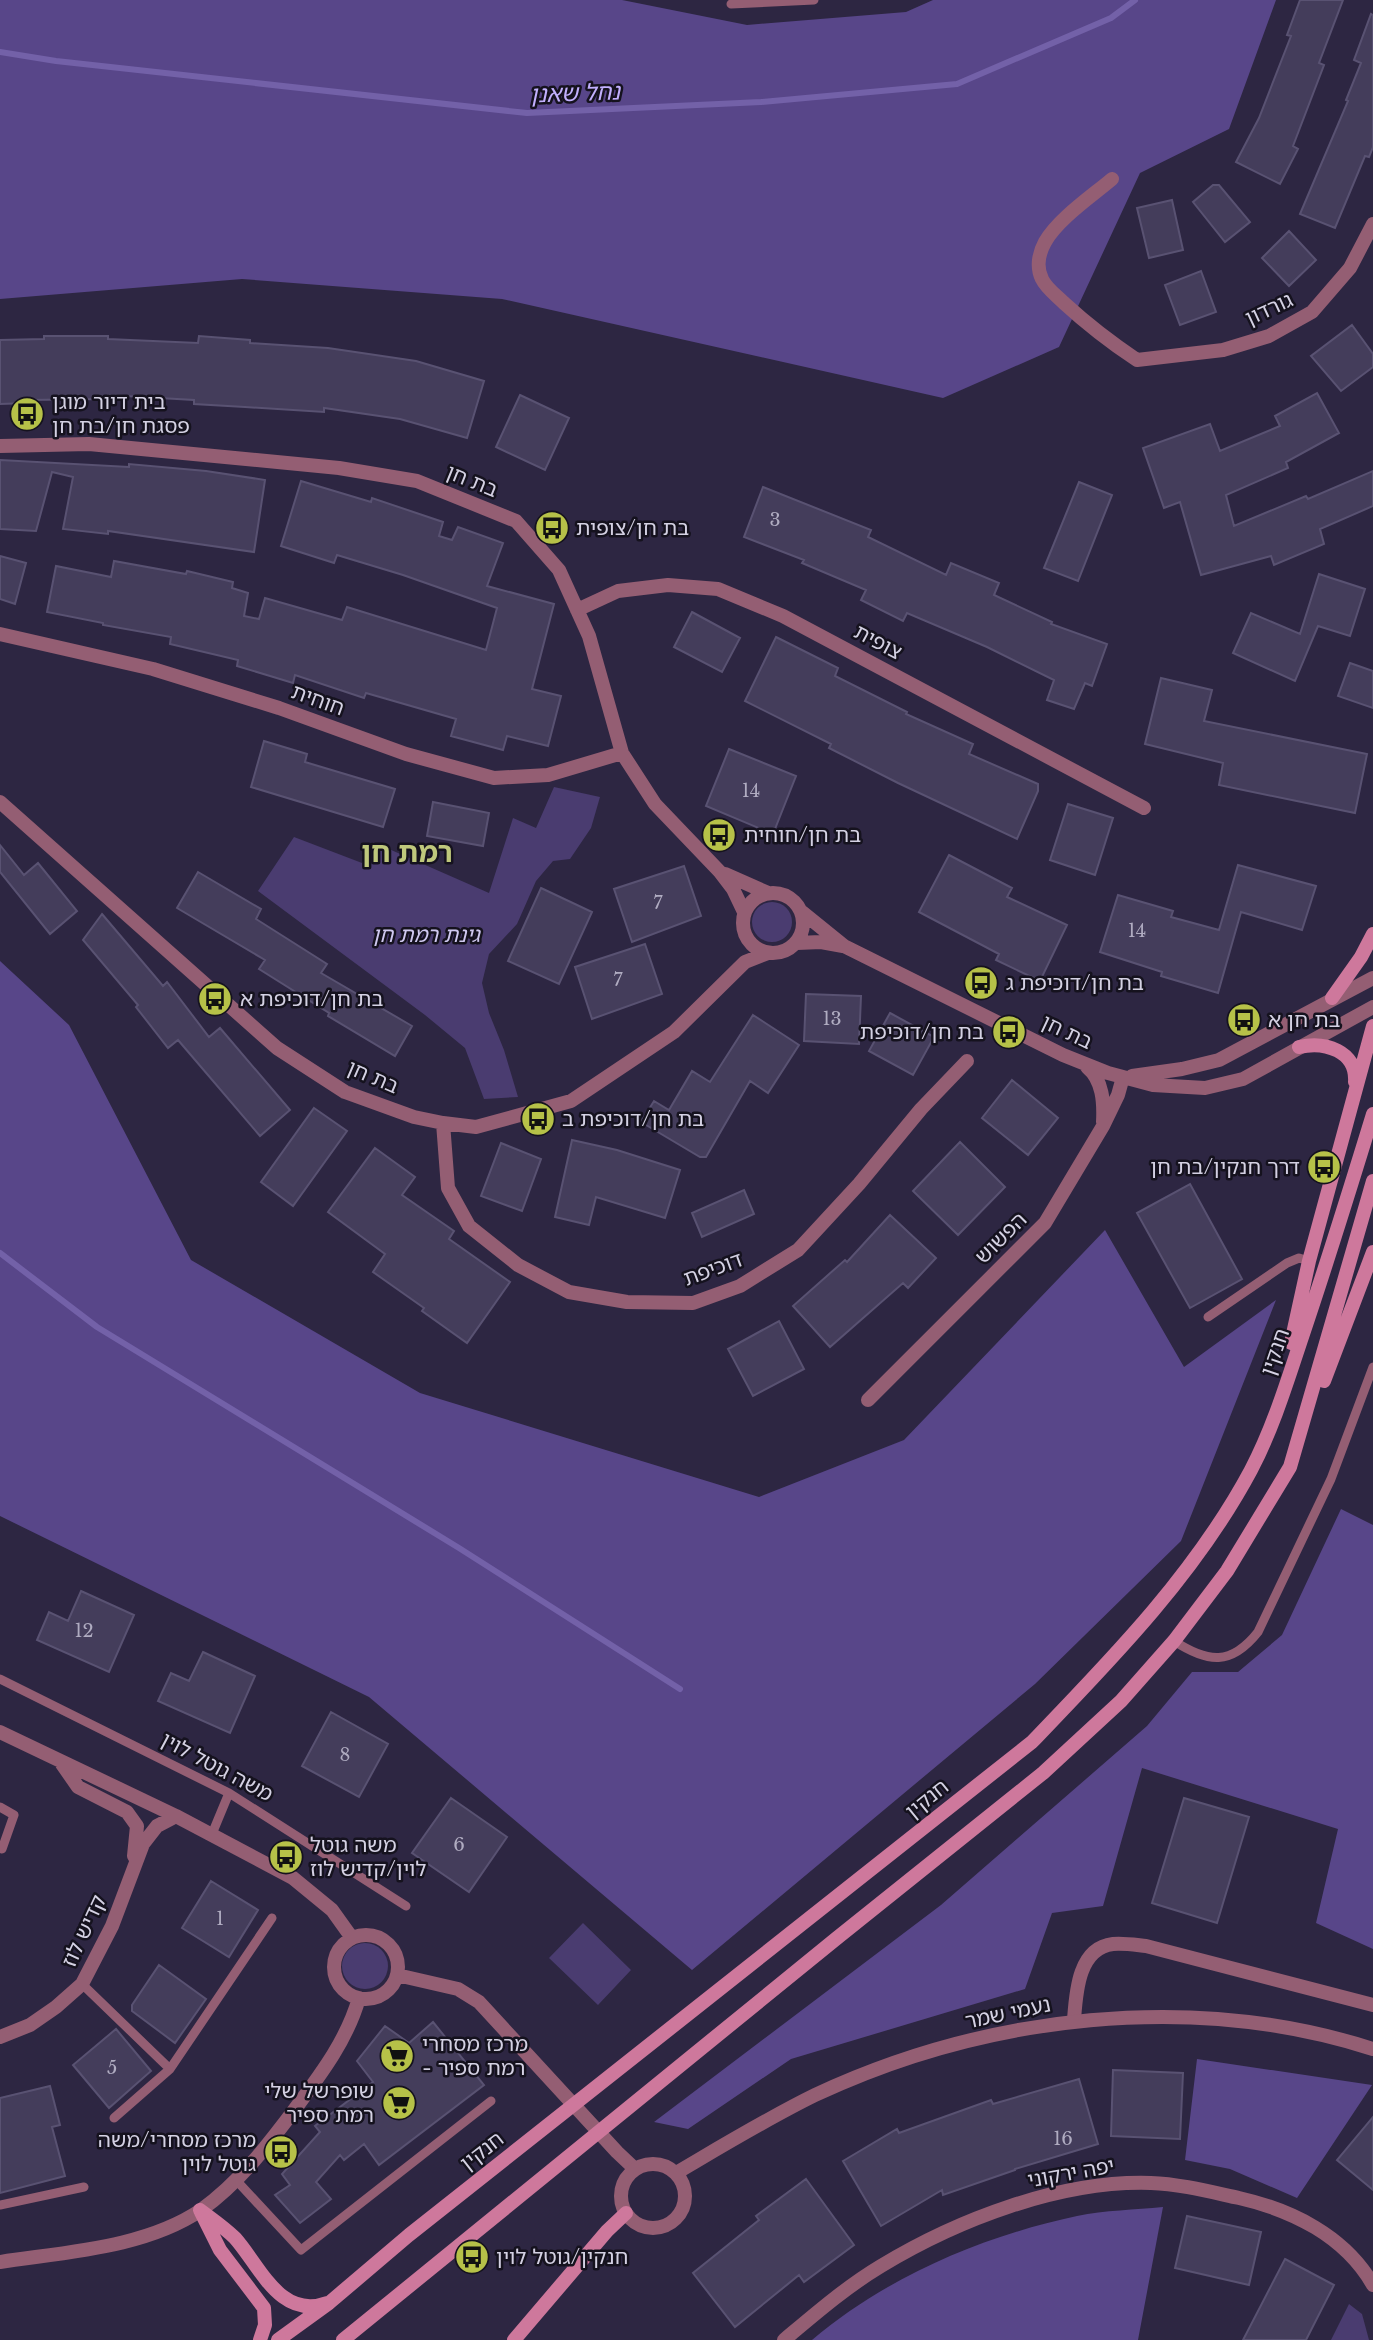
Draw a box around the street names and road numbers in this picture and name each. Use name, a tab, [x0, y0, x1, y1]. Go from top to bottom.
street label: גורדון	[1241, 287, 1297, 331]
street label: בת חן	[442, 459, 502, 503]
street label: צופית	[850, 619, 906, 665]
street label: חוחית	[288, 678, 348, 722]
street label: בת חן	[1037, 1009, 1097, 1055]
street label: בת חן	[343, 1055, 403, 1099]
street label: הפשוש	[970, 1207, 1032, 1269]
street label: דוכיפת	[680, 1246, 746, 1292]
street label: חנקין	[1255, 1325, 1295, 1379]
street label: משה גוטל לוין	[157, 1727, 277, 1807]
street label: חנקין	[900, 1774, 954, 1824]
street label: קדיש לוז	[56, 1891, 112, 1971]
street label: נעמי שמר	[963, 1991, 1053, 2035]
street label: חנקין	[455, 2126, 509, 2176]
street label: יפה ירקוני	[1026, 2153, 1116, 2193]

